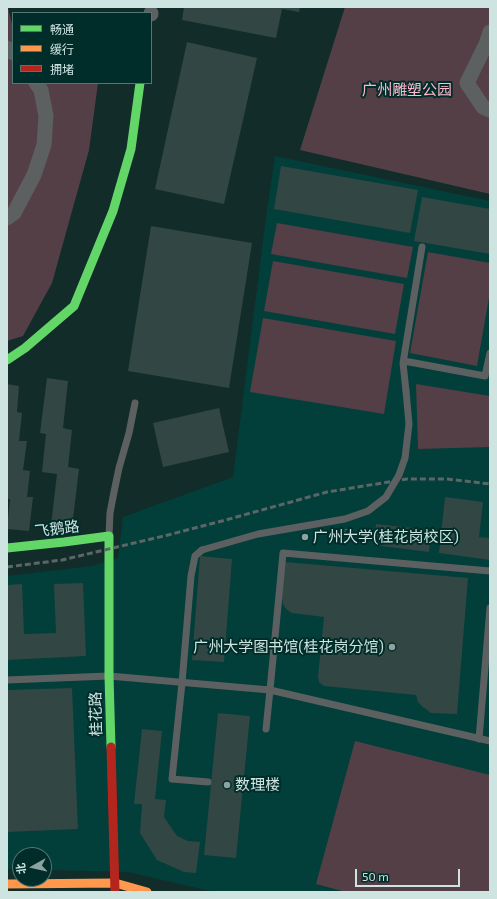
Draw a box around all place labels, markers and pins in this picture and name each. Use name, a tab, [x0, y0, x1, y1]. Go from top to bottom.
place label: 广州大学(桂花岗校区)	[313, 528, 459, 546]
marker: 广州大学(桂花岗校区)	[300, 532, 310, 542]
place label: 广州大学图书馆(桂花岗分馆)	[193, 638, 384, 656]
marker: 广州大学图书馆(桂花岗分馆)	[387, 642, 397, 652]
place label: 数理楼	[235, 776, 280, 794]
marker: 数理楼	[222, 780, 232, 790]

